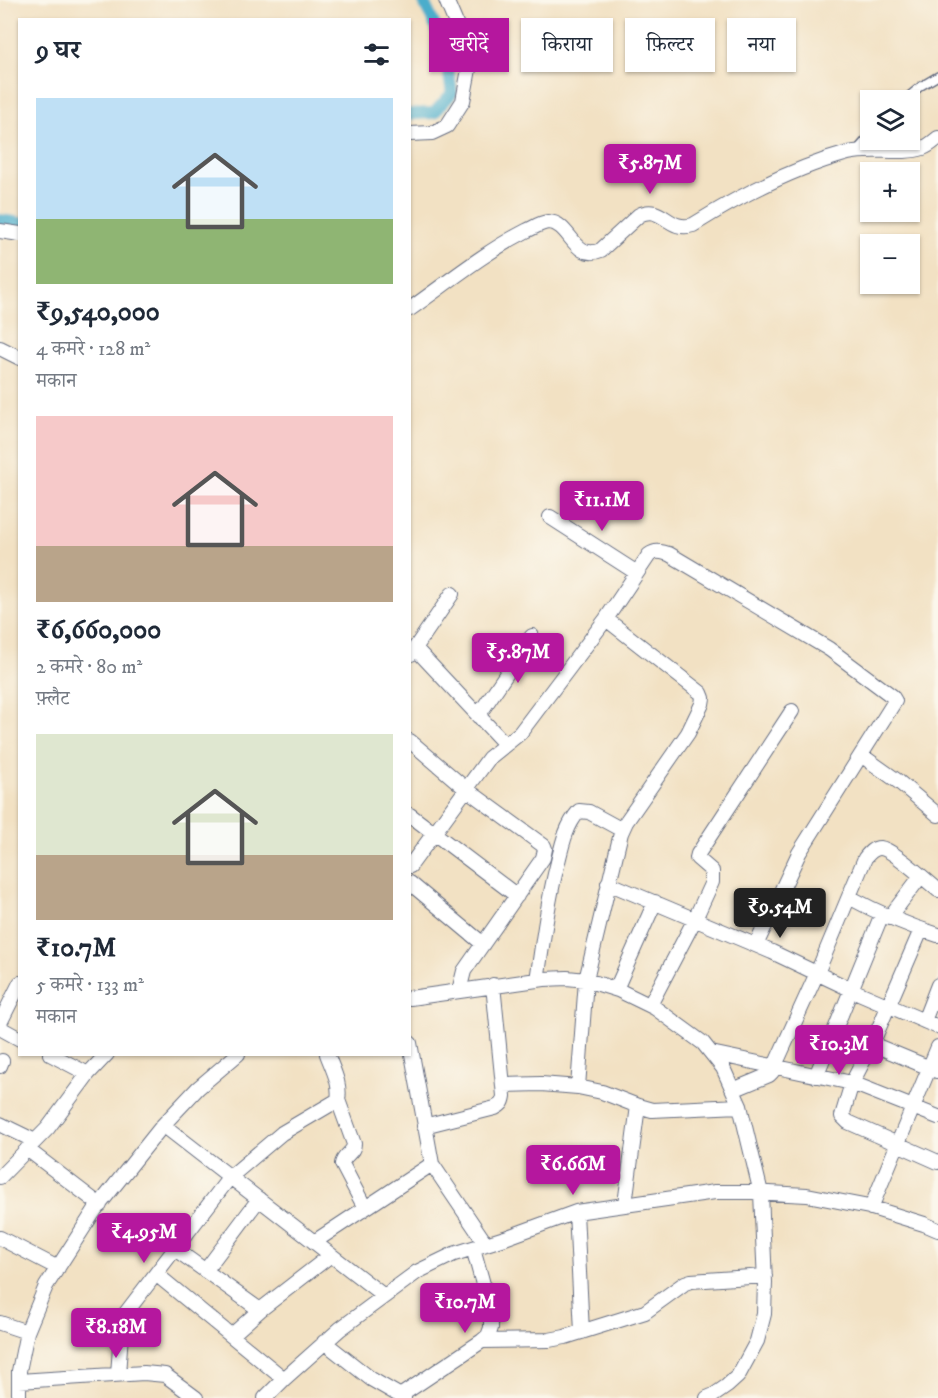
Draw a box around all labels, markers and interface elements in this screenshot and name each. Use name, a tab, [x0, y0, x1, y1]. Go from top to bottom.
chip: खरीदें	[429, 18, 509, 72]
chip: किराया	[521, 18, 613, 72]
chip: फ़िल्टर	[625, 18, 715, 72]
chip: नया	[727, 18, 796, 72]
text: 9 घर	[36, 34, 80, 67]
icon: filters	[360, 38, 393, 71]
map controls	[860, 90, 920, 294]
button: layers	[860, 90, 920, 150]
icon: home	[161, 137, 269, 245]
pin: ₹5.87M	[601, 144, 699, 195]
text: ₹5.87M	[618, 151, 682, 176]
button: +	[860, 162, 920, 222]
button: −	[860, 234, 920, 294]
text: ₹9,540,000	[36, 296, 160, 329]
text: 4 कमरे · 128 m²	[36, 337, 150, 362]
text: मकान	[36, 369, 77, 394]
icon: home	[161, 455, 269, 563]
pin: ₹11.1M	[553, 481, 651, 532]
text: ₹11.1M	[574, 488, 630, 513]
text: ₹6,660,000	[36, 614, 161, 647]
pin: ₹5.87M	[469, 633, 567, 684]
text: ₹5.87M	[486, 640, 550, 665]
text: 2 कमरे · 80 m²	[36, 655, 142, 680]
text: फ़्लैट	[36, 687, 69, 712]
icon: home	[161, 773, 269, 881]
pin: ₹9.54M	[731, 888, 829, 939]
text: ₹9.54M	[748, 895, 812, 920]
text: ₹10.7M	[36, 932, 116, 965]
text: 5 कमरे · 133 m²	[36, 973, 144, 998]
text: मकान	[36, 1005, 77, 1030]
pin: ₹10.3M	[790, 1025, 888, 1076]
text: ₹10.3M	[809, 1032, 869, 1057]
pin: ₹6.66M	[524, 1145, 622, 1196]
text: ₹6.66M	[540, 1152, 606, 1177]
pin: ₹4.95M	[95, 1213, 193, 1264]
text: ₹4.95M	[111, 1220, 177, 1245]
pin: ₹10.7M	[416, 1283, 514, 1334]
text: ₹10.7M	[434, 1290, 496, 1315]
pin: ₹8.18M	[67, 1308, 165, 1359]
text: ₹8.18M	[85, 1315, 147, 1340]

